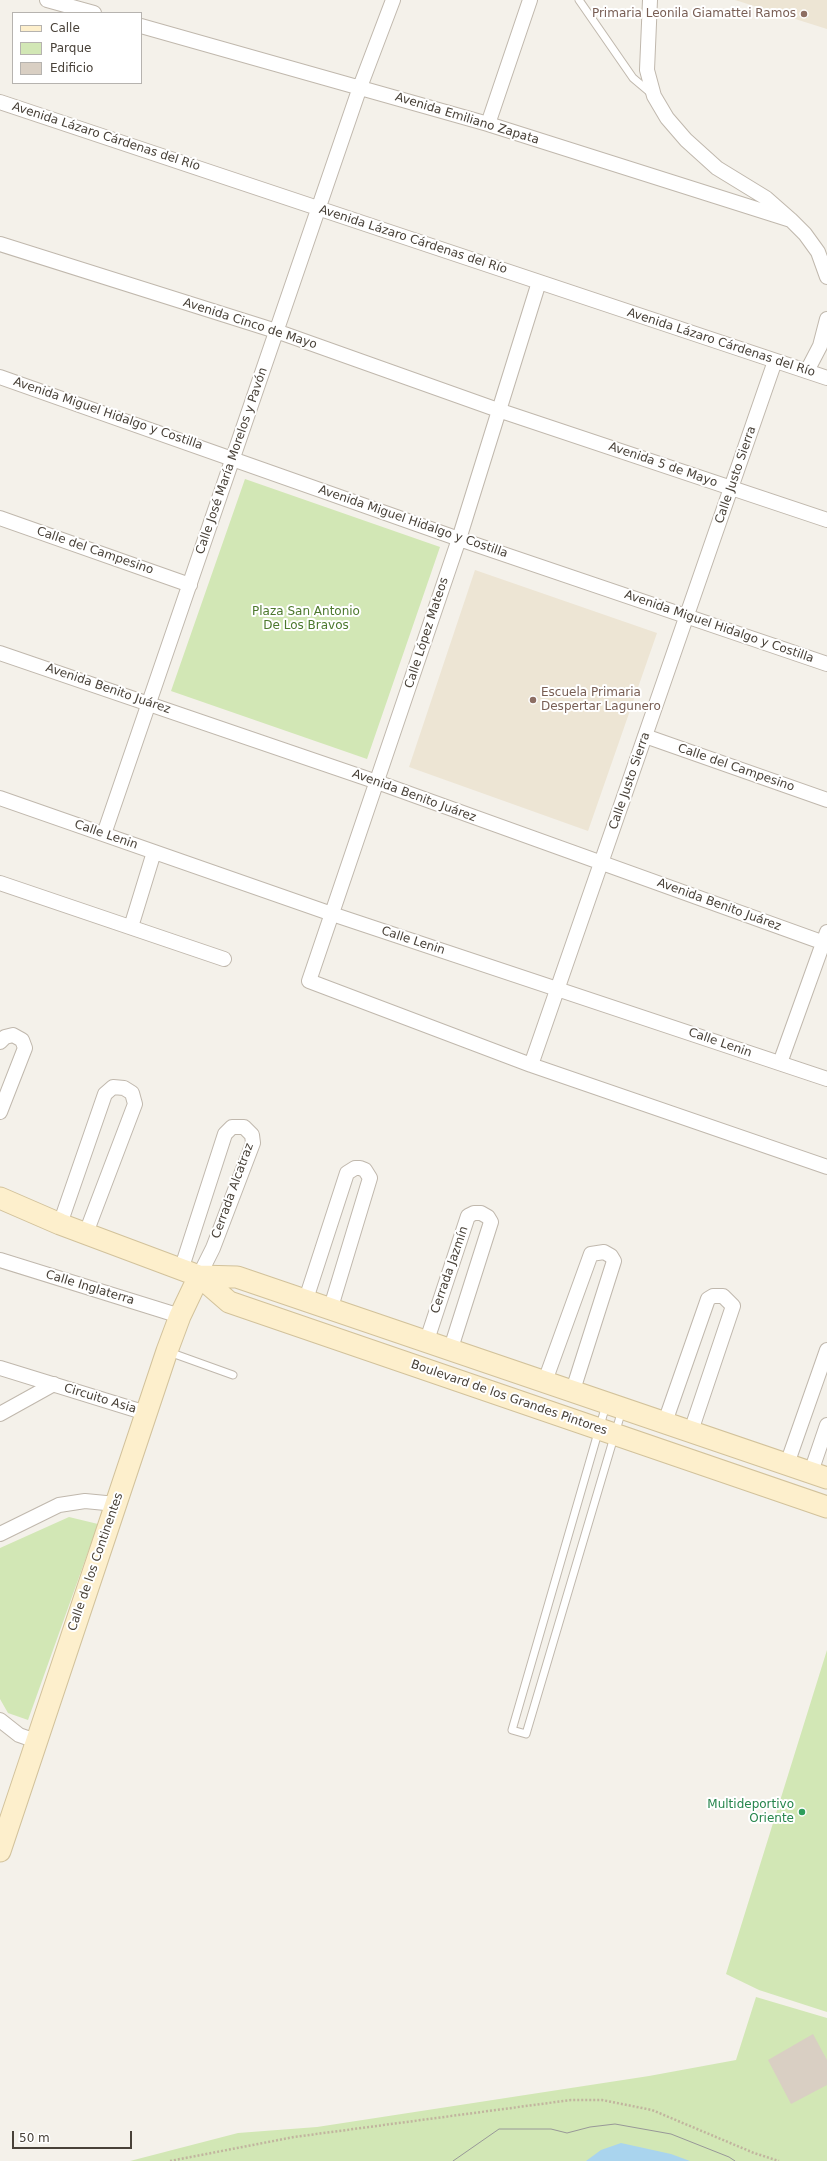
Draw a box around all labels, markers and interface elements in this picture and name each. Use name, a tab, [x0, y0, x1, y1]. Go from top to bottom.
place label: Primaria Leonila Giamattei Ramos	[592, 7, 796, 21]
marker: Primaria Leonila Giamattei Ramos	[799, 9, 809, 19]
legend	[12, 12, 142, 84]
text: Calle	[50, 21, 80, 35]
text: Parque	[50, 41, 91, 55]
text: Edificio	[50, 61, 93, 75]
street label: Avenida Emiliano Zapata	[393, 90, 541, 148]
street label: Avenida Lázaro Cárdenas del Río	[10, 100, 202, 174]
street label: Avenida Lázaro Cárdenas del Río	[317, 203, 509, 277]
street label: Avenida Cinco de Mayo	[181, 296, 319, 352]
street label: Avenida Lázaro Cárdenas del Río	[625, 306, 817, 380]
street label: Calle José María Morelos y Pavón	[193, 366, 271, 556]
street label: Avenida Miguel Hidalgo y Costilla	[11, 375, 205, 453]
street label: Calle Justo Sierra	[713, 424, 759, 526]
street label: Avenida 5 de Mayo	[607, 440, 719, 490]
street label: Avenida Miguel Hidalgo y Costilla	[316, 483, 510, 561]
street label: Calle del Campesino	[35, 524, 155, 578]
street label: Calle López Mateos	[402, 576, 452, 690]
street label: Avenida Miguel Hidalgo y Costilla	[622, 588, 816, 666]
park label: Plaza San Antonio De Los Bravos	[252, 605, 360, 633]
street label: Avenida Benito Juárez	[44, 661, 172, 717]
place label: Escuela Primaria Despertar Lagunero	[541, 686, 661, 714]
marker: Escuela Primaria Despertar Lagunero	[528, 695, 538, 705]
street label: Calle Justo Sierra	[607, 730, 653, 832]
street label: Calle del Campesino	[676, 741, 796, 795]
street label: Avenida Benito Juárez	[350, 767, 478, 825]
street label: Calle Lenin	[72, 817, 140, 853]
street label: Avenida Benito Juárez	[655, 876, 783, 934]
street label: Calle Lenin	[379, 924, 447, 958]
street label: Calle Lenin	[686, 1025, 754, 1061]
street label: Cerrada Alcatraz	[209, 1141, 257, 1241]
street label: Cerrada Jazmín	[428, 1224, 472, 1316]
street label: Calle Inglaterra	[44, 1268, 136, 1308]
street label: Boulevard de los Grandes Pintores	[409, 1358, 609, 1438]
street label: Circuito Asia	[62, 1381, 138, 1417]
street label: Calle de los Continentes	[66, 1491, 126, 1633]
place label: Multideportivo Oriente	[707, 1798, 794, 1826]
marker: Multideportivo Oriente	[797, 1807, 807, 1817]
scale bar	[14, 2123, 134, 2149]
text: 50 m	[19, 2131, 50, 2145]

